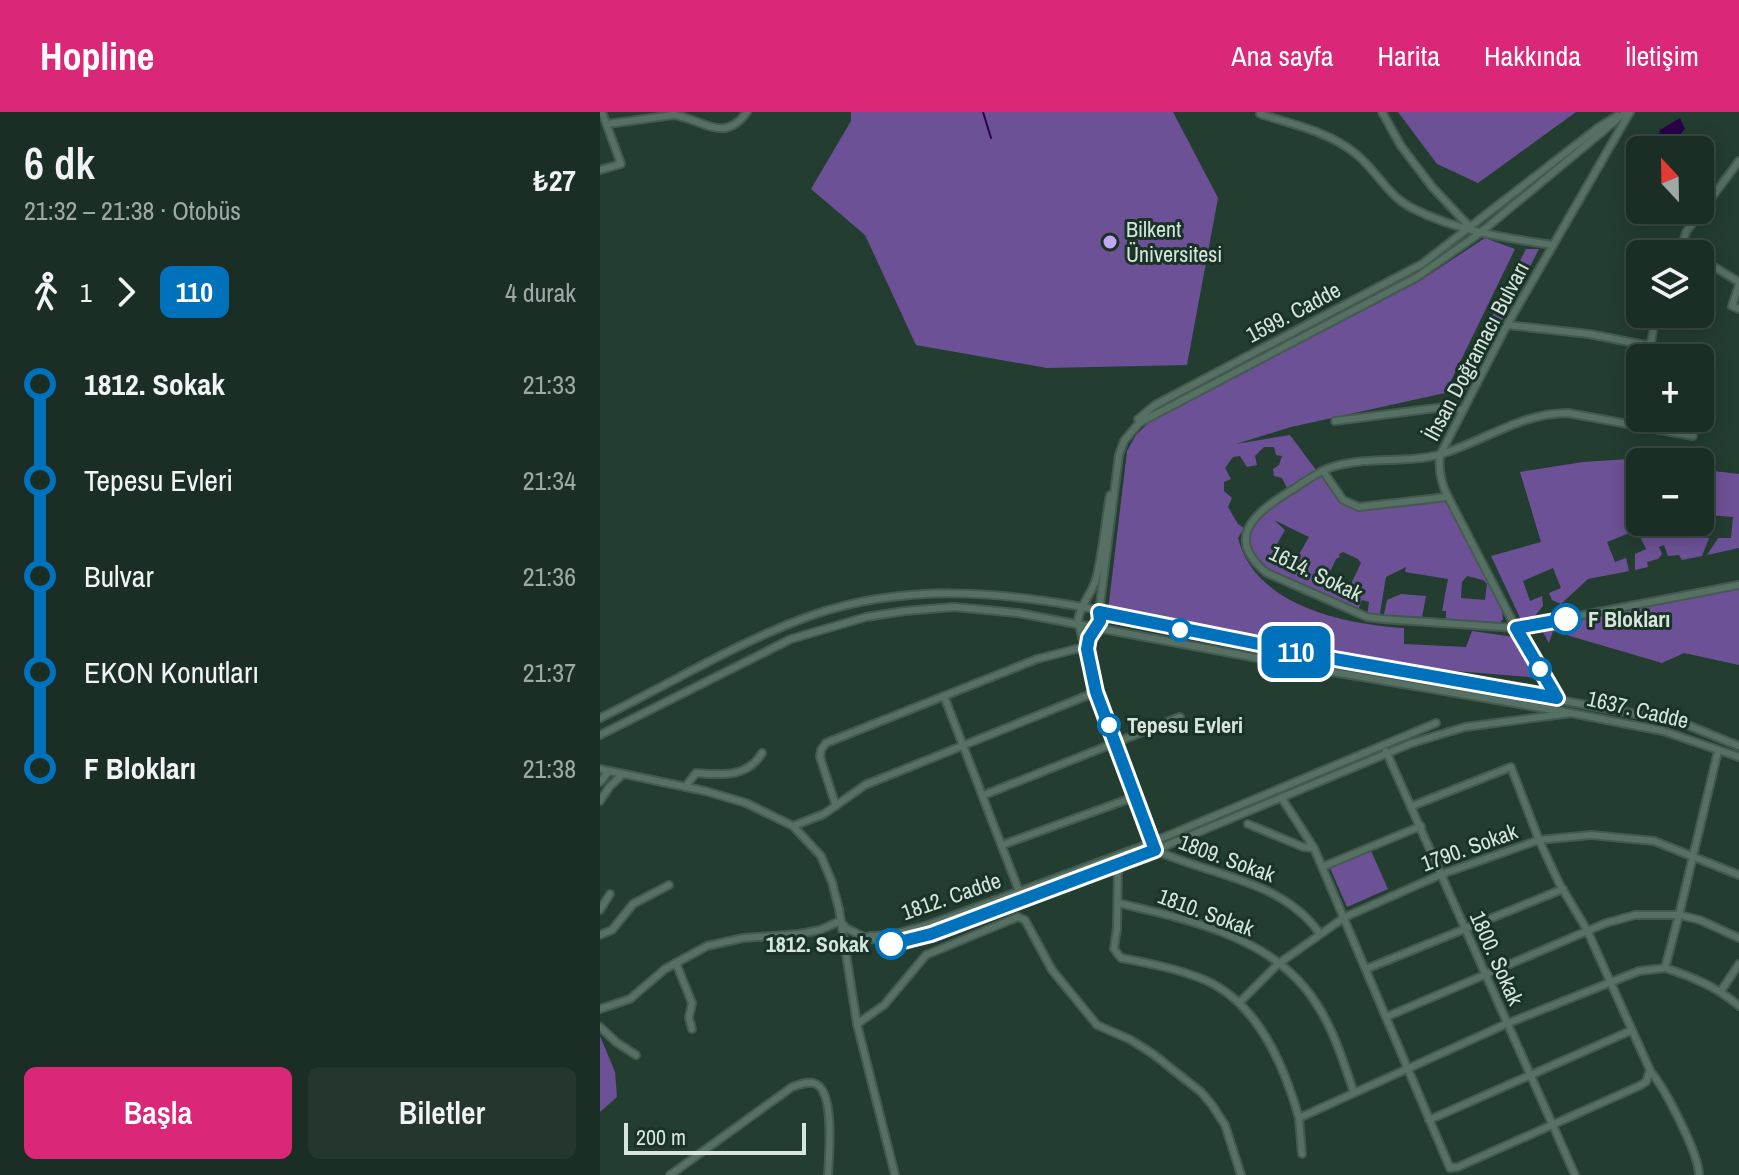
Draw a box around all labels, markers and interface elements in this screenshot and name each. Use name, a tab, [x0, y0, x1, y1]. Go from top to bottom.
text: Hopline	[40, 31, 154, 82]
text: Ana sayfa	[1231, 37, 1333, 75]
text: Harita	[1377, 37, 1440, 75]
text: Hakkında	[1484, 37, 1581, 75]
text: İletişim	[1625, 37, 1699, 75]
text: 6 dk	[24, 133, 95, 193]
north arrow	[1626, 136, 1714, 224]
map controls	[1626, 136, 1714, 536]
text: ₺27	[534, 160, 576, 200]
text: 21:32 – 21:38 · Otobüs	[24, 193, 241, 228]
place label: Bilkent Üniversitesi	[1126, 214, 1222, 269]
marker: Bilkent Üniversitesi	[1101, 233, 1119, 251]
button: layers	[1626, 240, 1714, 328]
street label: İhsan Doğramacı Bulvarı	[1416, 256, 1536, 446]
icon: walk	[24, 270, 68, 314]
icon: forward	[104, 270, 148, 314]
text: 110	[176, 273, 213, 311]
text: 1	[80, 275, 92, 310]
text: 4 durak	[505, 275, 576, 310]
street label: 1599. Cadde	[1240, 275, 1346, 349]
button: +	[1626, 344, 1714, 432]
text: 1812. Sokak	[84, 364, 225, 404]
text: 21:33	[523, 367, 576, 402]
button: −	[1626, 448, 1714, 536]
text: Tepesu Evleri	[84, 460, 233, 500]
text: 21:34	[523, 463, 576, 498]
street label: 1614. Sokak	[1264, 538, 1369, 609]
text: Bulvar	[84, 556, 154, 596]
text: 21:36	[523, 559, 576, 594]
marker: F Blokları	[1551, 604, 1581, 634]
place label: F Blokları	[1588, 604, 1670, 634]
unlabelled marker	[1169, 619, 1191, 641]
line badge: 110	[1250, 626, 1342, 678]
text: 110	[1277, 633, 1315, 671]
text: EKON Konutları	[84, 652, 259, 692]
text: 21:37	[523, 655, 576, 690]
unlabelled marker	[1529, 658, 1551, 680]
street label: 1637. Cadde	[1584, 683, 1692, 735]
place label: Tepesu Evleri	[1127, 710, 1243, 740]
marker: Tepesu Evleri	[1098, 714, 1120, 736]
text: F Blokları	[84, 748, 196, 788]
text: 21:38	[523, 751, 576, 786]
street label: 1790. Sokak	[1417, 815, 1522, 878]
street label: 1809. Sokak	[1175, 827, 1280, 890]
street label: 1812. Cadde	[897, 865, 1005, 927]
street label: 1810. Sokak	[1154, 881, 1259, 944]
street label: 1800. Sokak	[1463, 906, 1531, 1011]
place label: 1812. Sokak	[766, 929, 870, 959]
marker: 1812. Sokak	[876, 929, 906, 959]
button: Başla	[24, 1067, 292, 1159]
button: Biletler	[308, 1067, 576, 1159]
scale bar	[624, 1119, 806, 1155]
text: 200 m	[636, 1122, 686, 1152]

